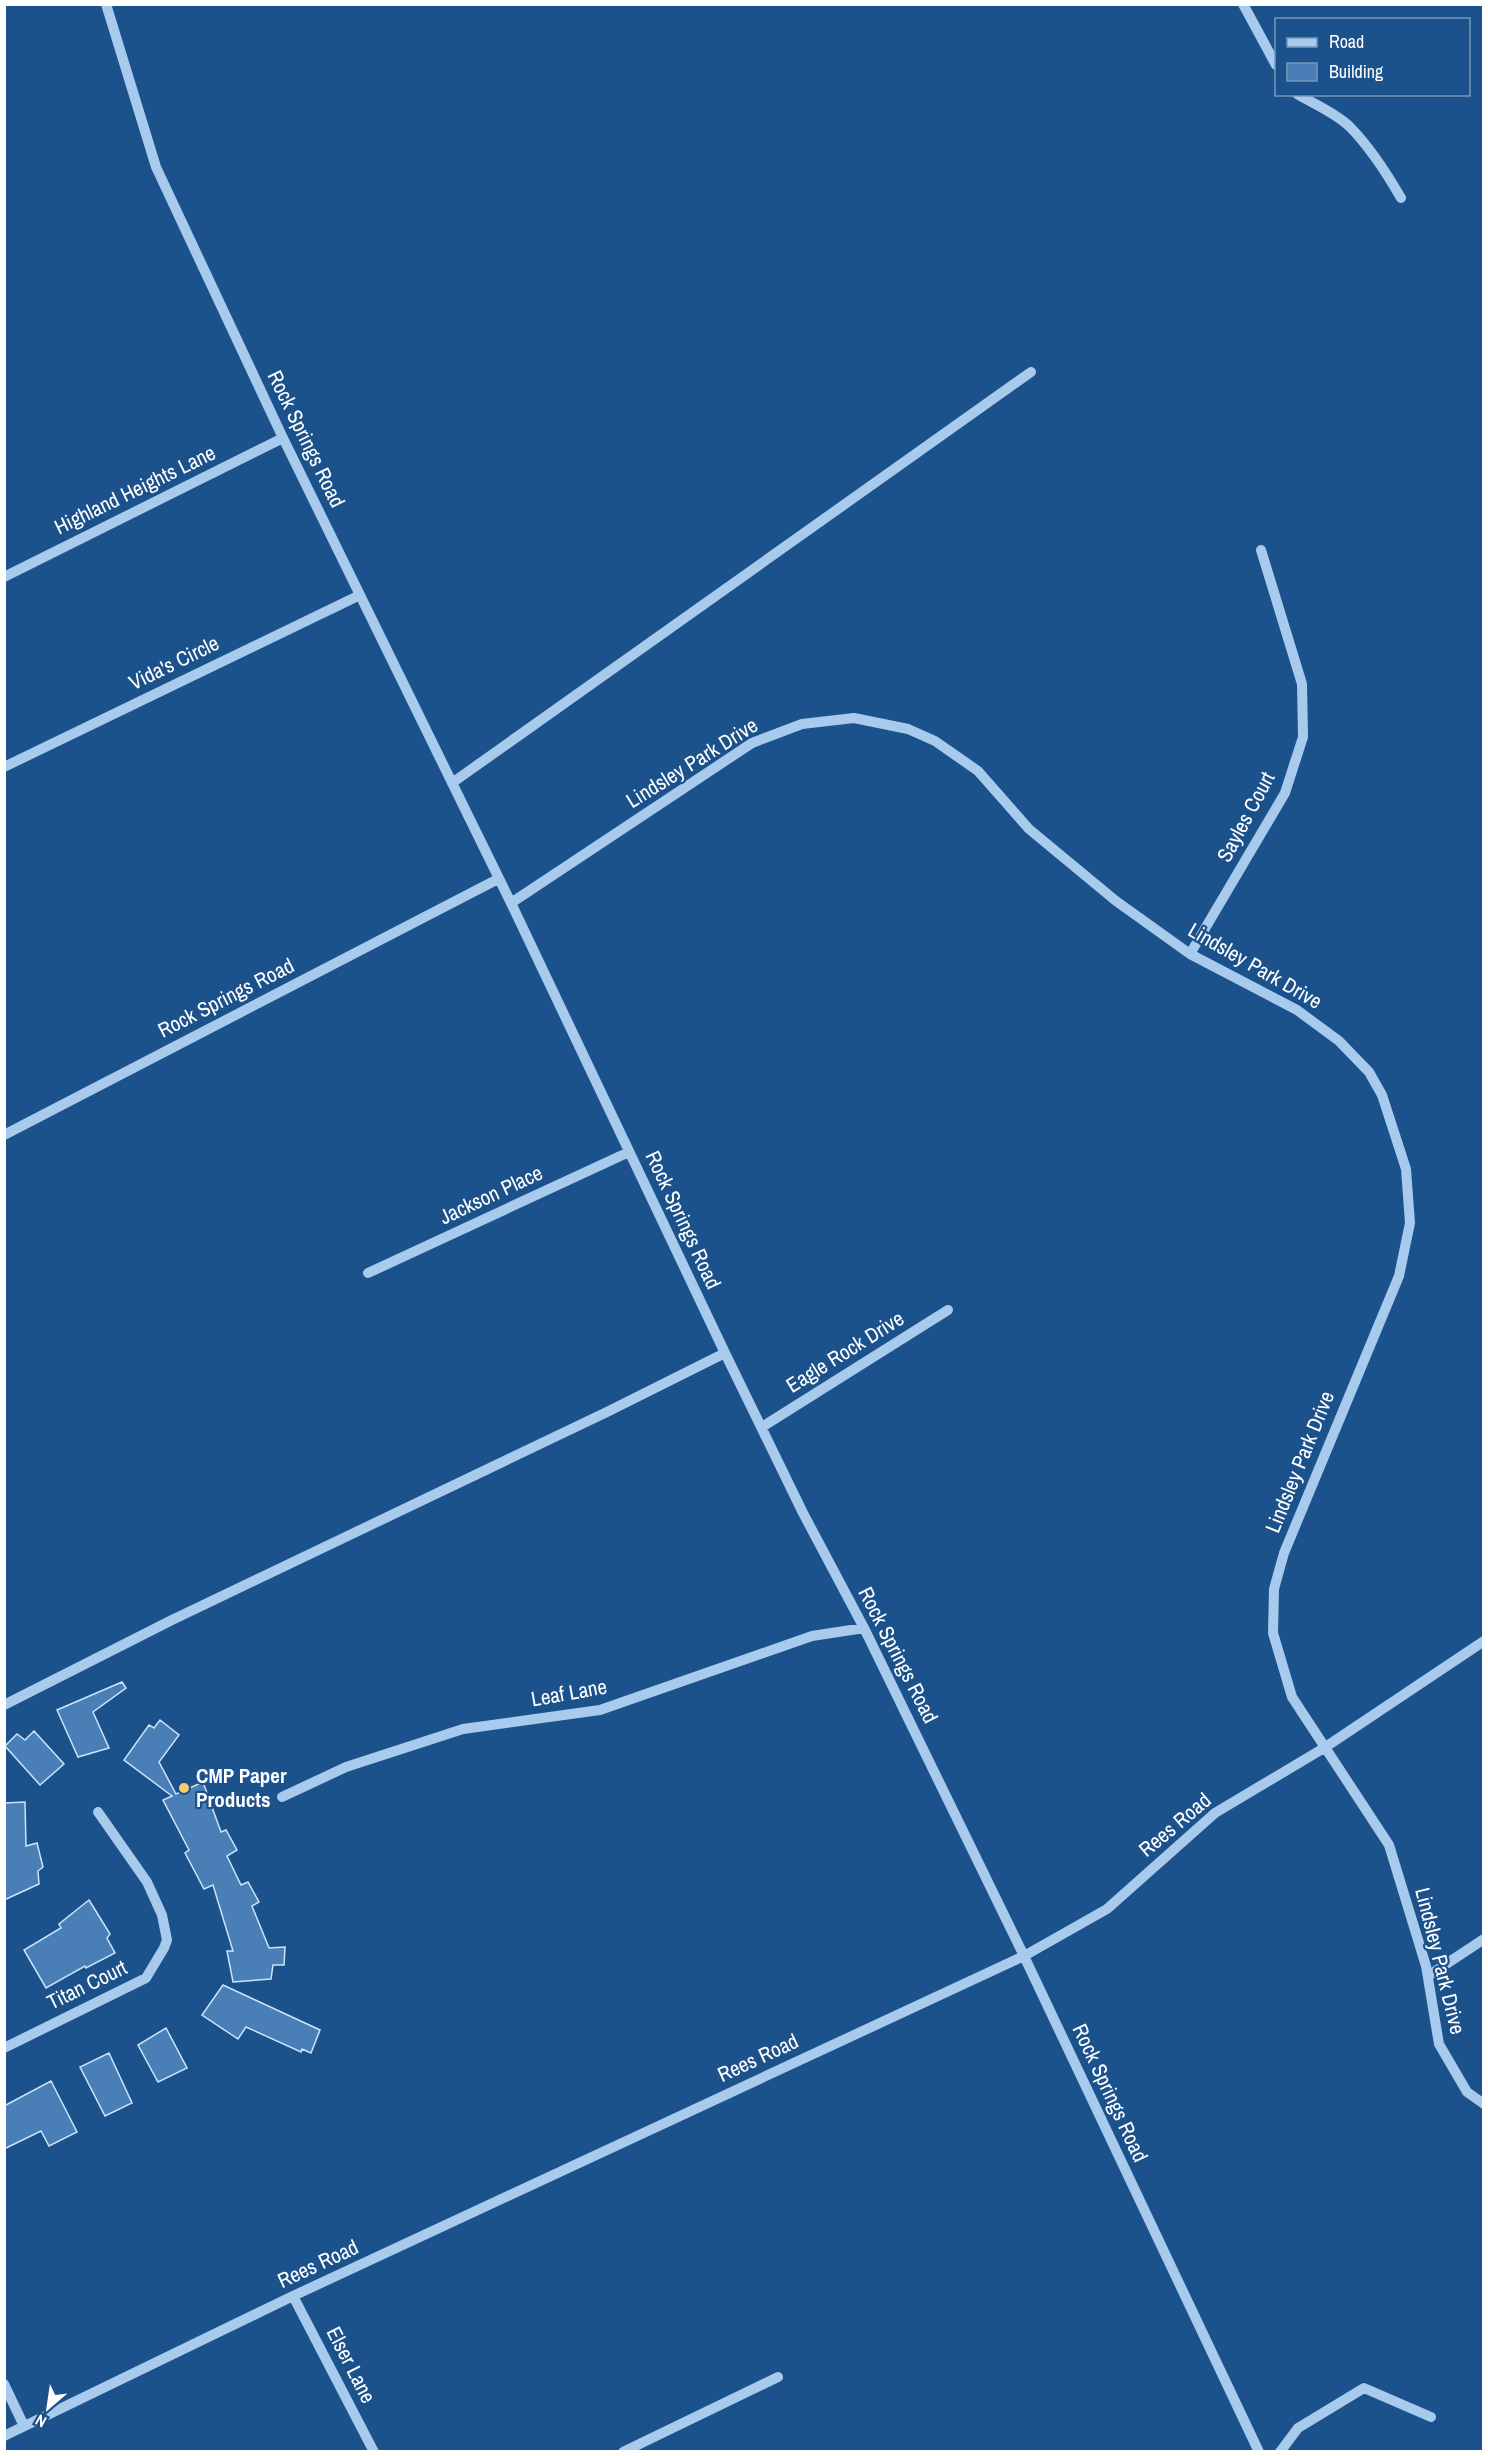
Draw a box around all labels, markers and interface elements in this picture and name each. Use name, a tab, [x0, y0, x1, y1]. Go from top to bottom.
legend	[1275, 18, 1470, 96]
text: Road	[1329, 29, 1364, 54]
text: Building	[1329, 59, 1384, 84]
street label: Rock Springs Road	[261, 365, 352, 512]
street label: Highland Heights Lane	[49, 438, 220, 541]
street label: Vida's Circle	[124, 628, 224, 697]
street label: Lindsley Park Drive	[620, 710, 763, 815]
street label: Sayles Court	[1210, 766, 1282, 867]
street label: Lindsley Park Drive	[1183, 915, 1328, 1016]
street label: Rock Springs Road	[153, 951, 299, 1044]
street label: Rock Springs Road	[639, 1146, 728, 1294]
street label: Jackson Place	[434, 1158, 547, 1231]
street label: Eagle Rock Drive	[780, 1304, 909, 1399]
street label: Lindsley Park Drive	[1258, 1387, 1341, 1537]
street label: Rock Springs Road	[852, 1582, 945, 1728]
street label: Leaf Lane	[529, 1672, 609, 1713]
place label: CMP Paper Products	[196, 1761, 287, 1814]
marker: CMP Paper Products	[177, 1781, 191, 1795]
street label: Rees Road	[1132, 1786, 1217, 1863]
street label: Lindsley Park Drive	[1408, 1884, 1473, 2037]
street label: Titan Court	[42, 1953, 132, 2016]
street label: Rock Springs Road	[1066, 2019, 1155, 2167]
street label: Rees Road	[713, 2026, 803, 2089]
street label: Rees Road	[273, 2232, 363, 2295]
street label: Elser Lane	[320, 2322, 383, 2408]
north arrow	[18, 2378, 78, 2438]
text: N	[31, 2409, 50, 2433]

